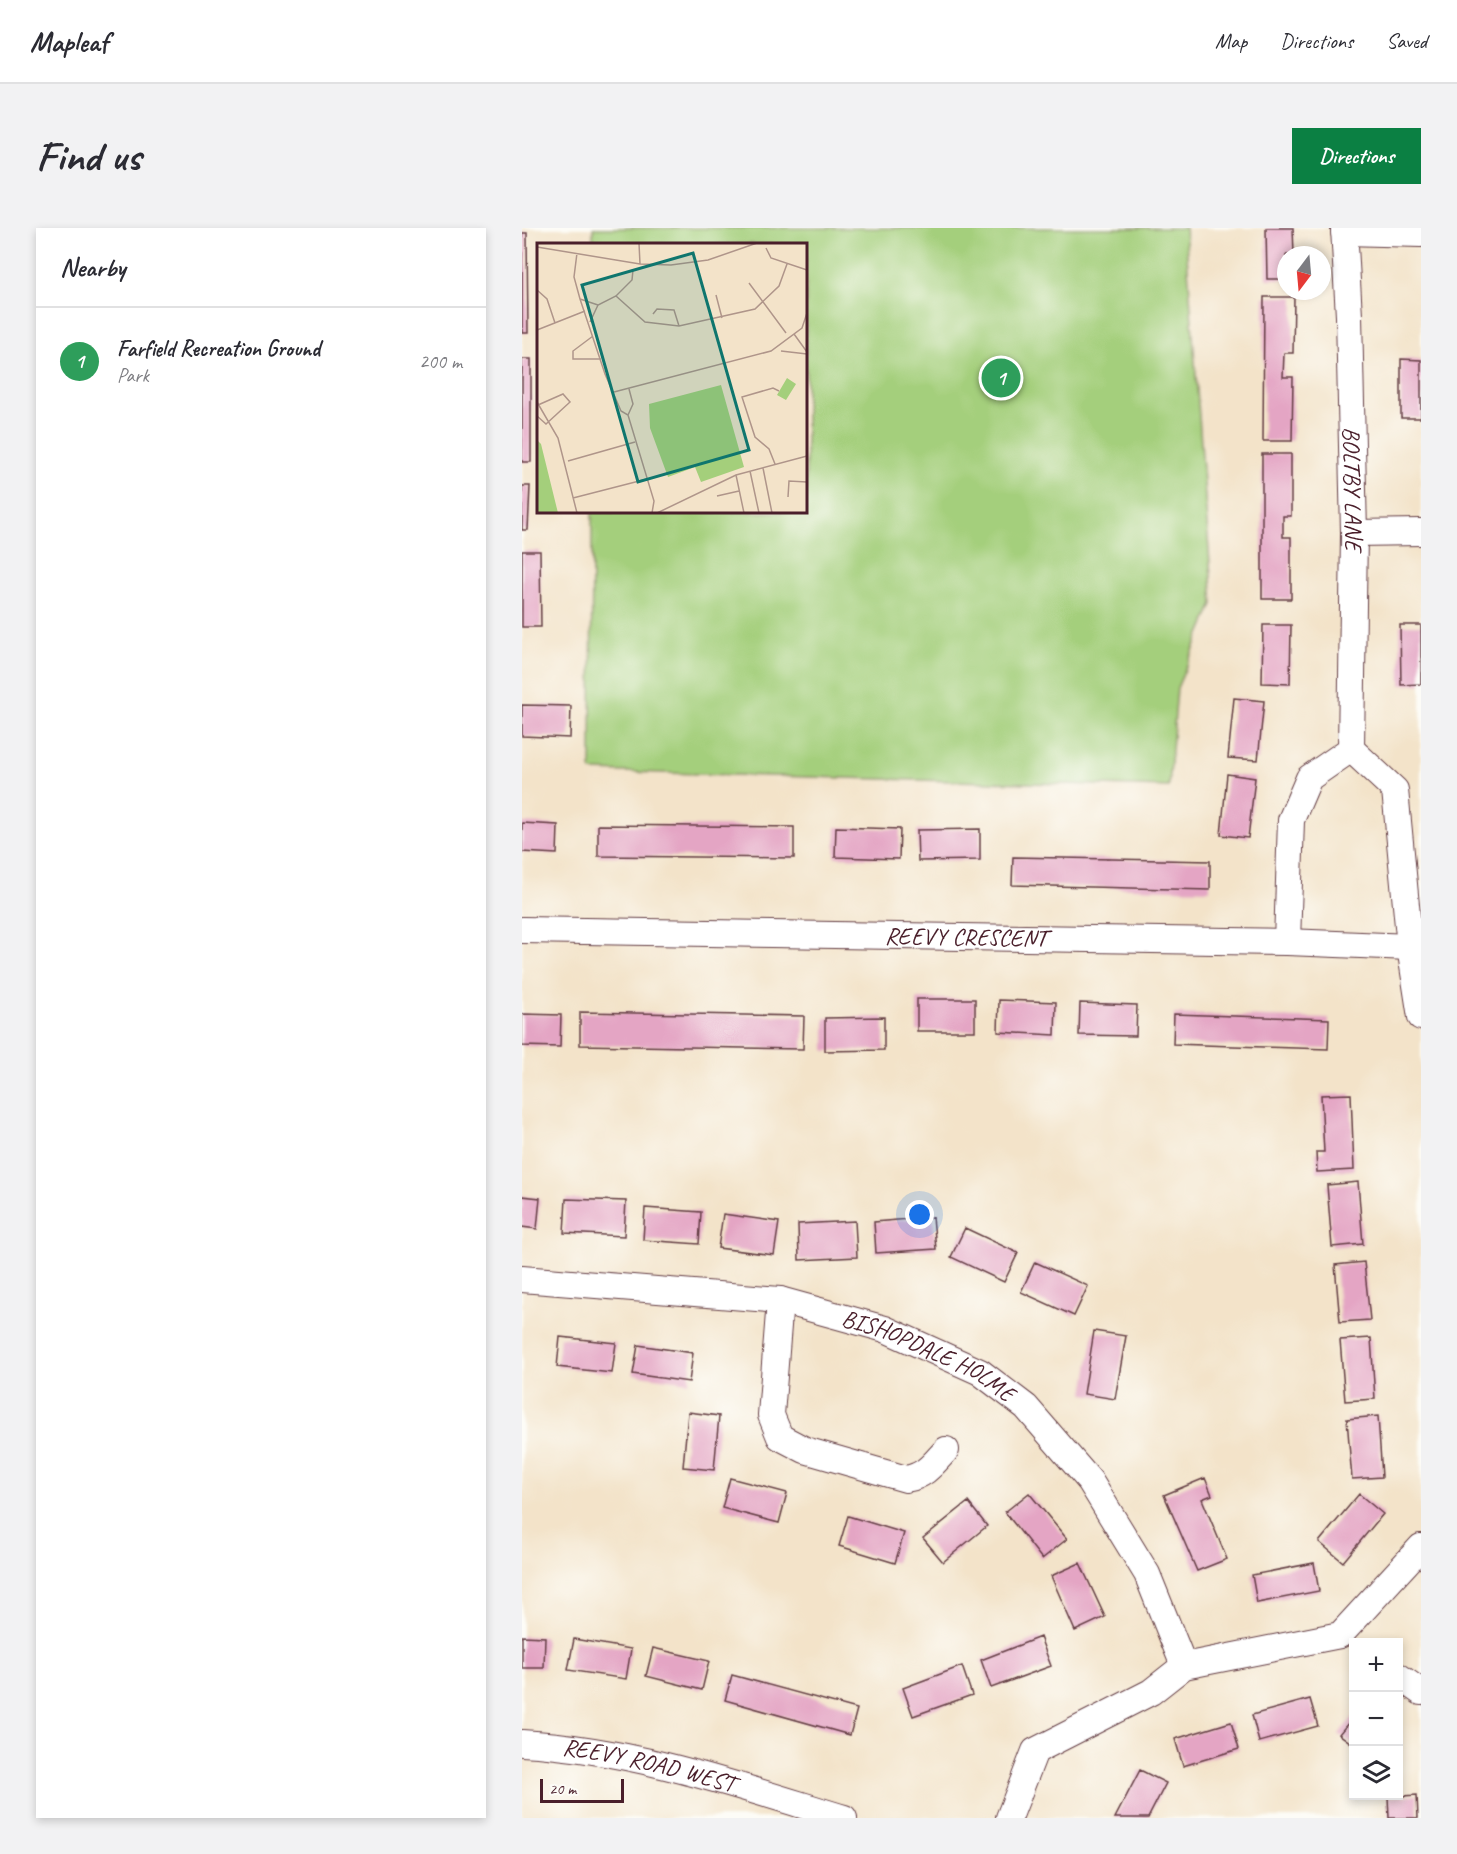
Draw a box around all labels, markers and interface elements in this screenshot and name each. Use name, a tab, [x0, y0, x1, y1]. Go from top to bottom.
text: Mapleaf	[30, 24, 108, 59]
text: Map	[1215, 28, 1247, 54]
text: Directions	[1280, 28, 1353, 54]
text: Saved	[1386, 28, 1427, 54]
button: Directions	[1292, 128, 1421, 184]
text: Find us	[36, 130, 141, 183]
inset map	[537, 243, 807, 513]
north arrow	[1277, 246, 1331, 300]
text: Nearby	[60, 251, 125, 284]
text: Farfield Recreation Ground	[117, 335, 320, 363]
text: 1	[75, 349, 84, 374]
text: 200 m	[419, 349, 462, 374]
pin: 1	[982, 356, 1020, 400]
text: Park	[117, 363, 149, 388]
street label: BOLTBY LANE	[1337, 427, 1369, 554]
street label: REEVY CRESCENT	[885, 921, 1053, 953]
your location	[905, 1200, 934, 1229]
street label: BISHOPDALE HOLME	[839, 1303, 1023, 1410]
map controls	[1349, 1638, 1403, 1800]
button: +	[1349, 1638, 1403, 1692]
button: −	[1349, 1692, 1403, 1746]
street label: REEVY ROAD WEST	[561, 1732, 744, 1801]
button: layers	[1349, 1746, 1403, 1800]
scale bar	[540, 1776, 624, 1804]
text: 20 m	[549, 1779, 576, 1799]

